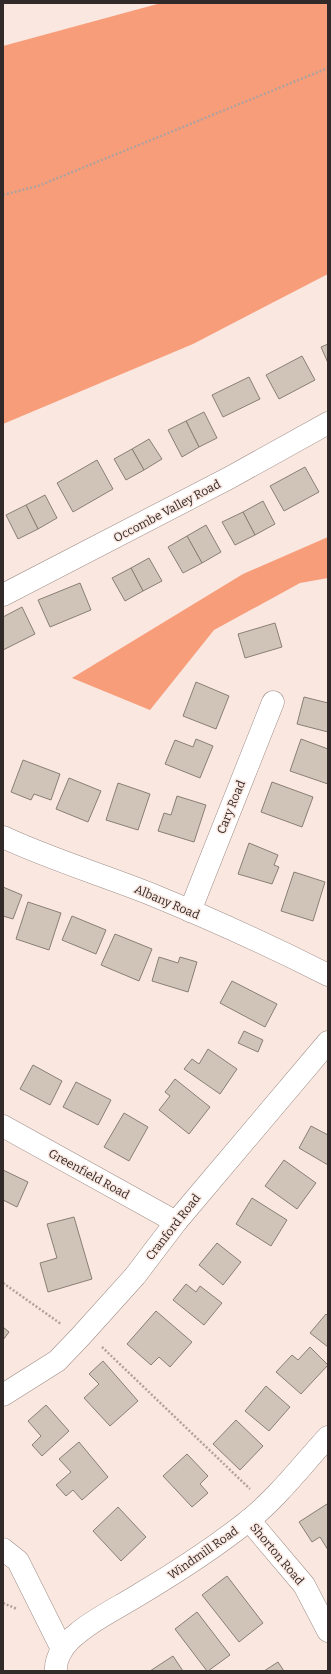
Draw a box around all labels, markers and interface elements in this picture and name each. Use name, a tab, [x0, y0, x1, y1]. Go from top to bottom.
street label: Occombe Valley Road	[111, 477, 223, 545]
street label: Cary Road	[214, 778, 248, 836]
street label: Albany Road	[132, 882, 202, 922]
street label: Greenfield Road	[46, 1146, 132, 1202]
street label: Cranford Road	[143, 1191, 203, 1263]
street label: Shorton Road	[247, 1520, 307, 1588]
street label: Windmill Road	[165, 1524, 241, 1582]

